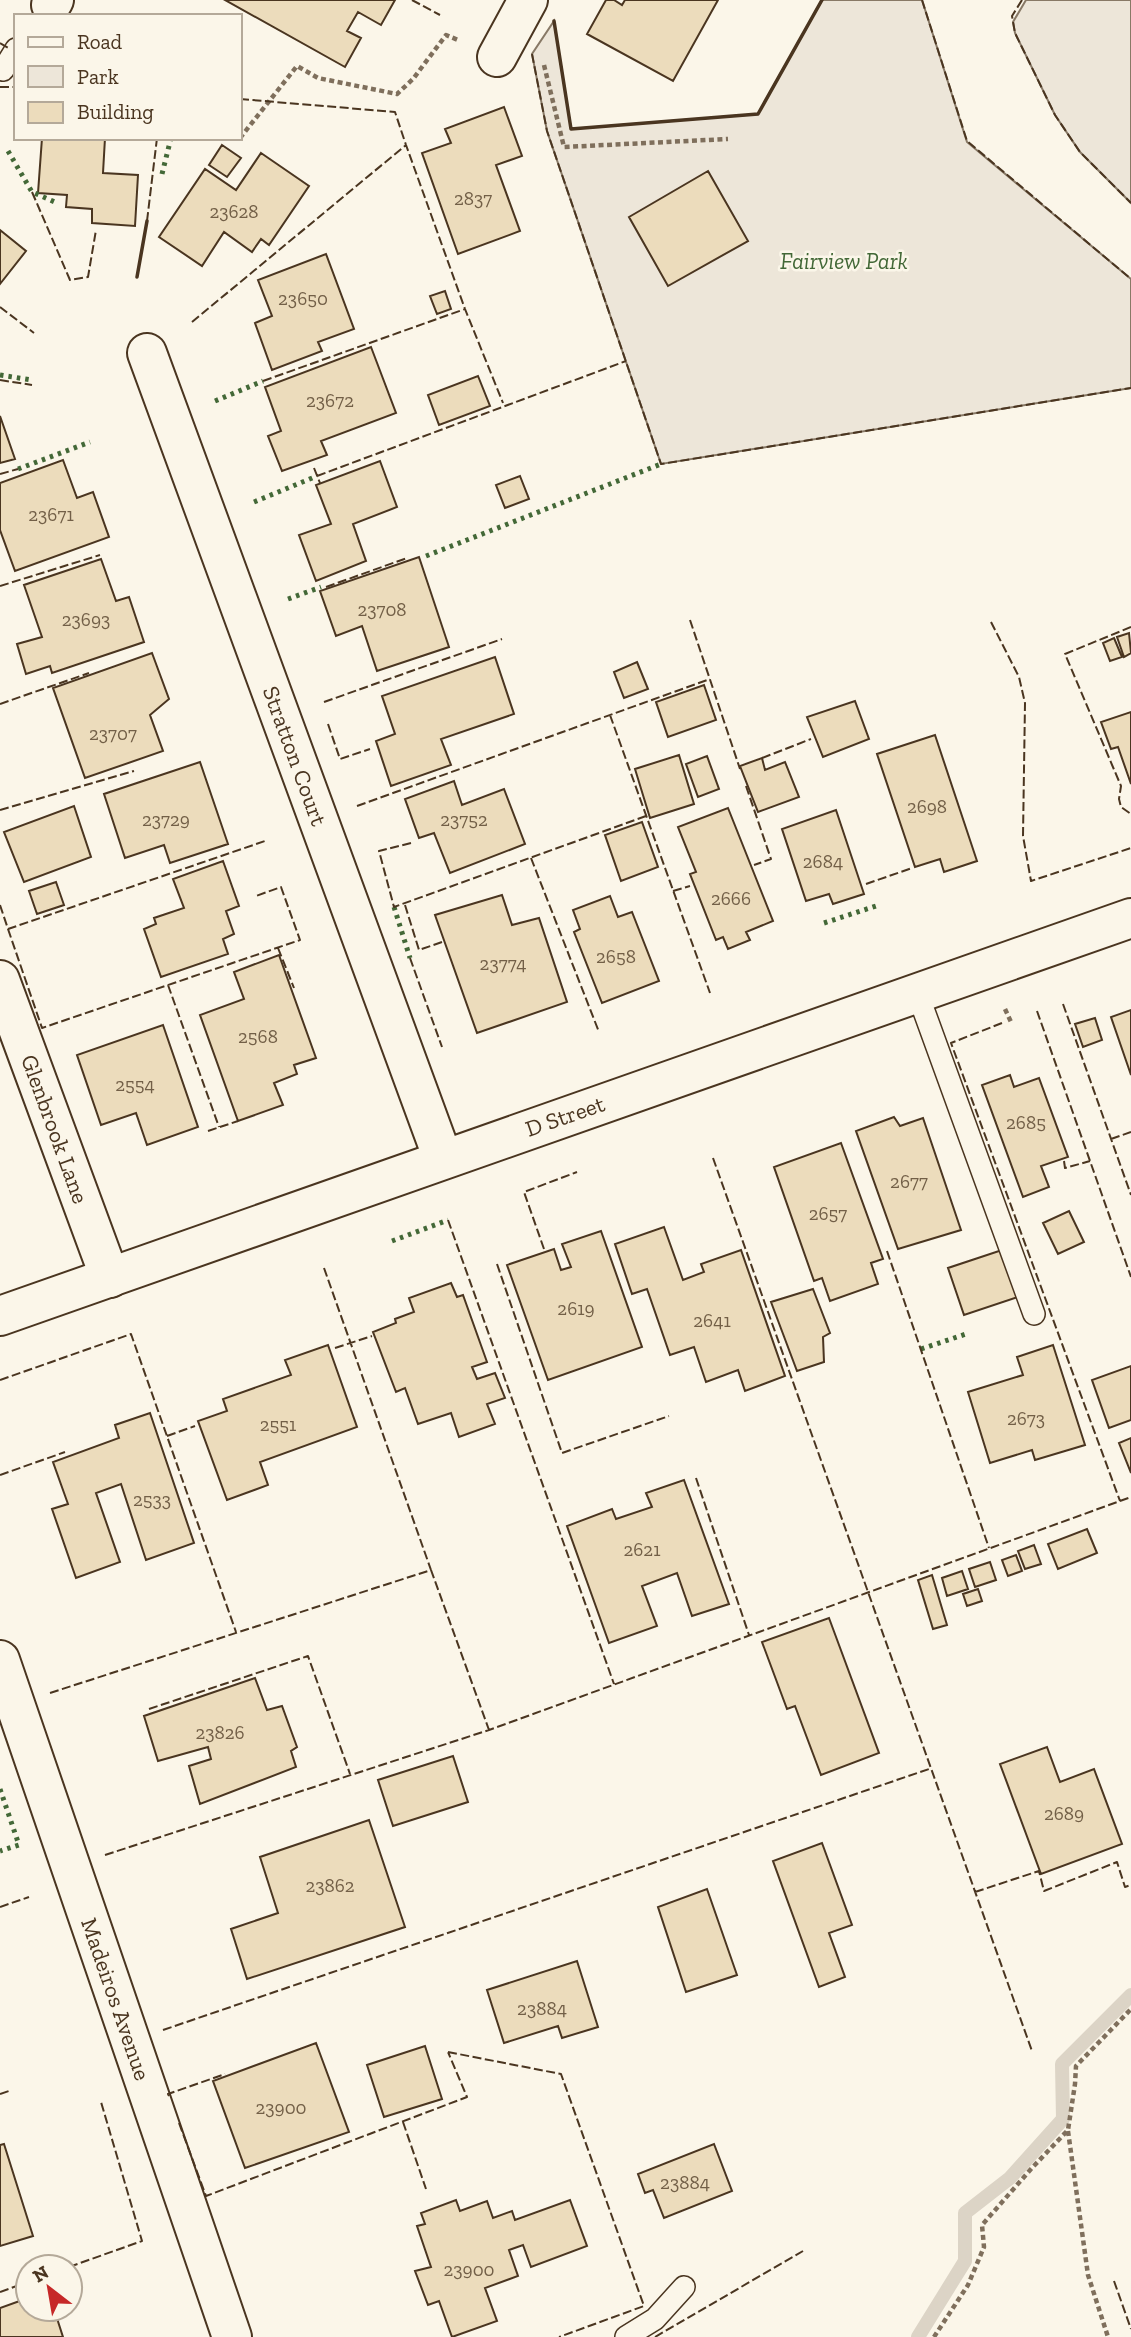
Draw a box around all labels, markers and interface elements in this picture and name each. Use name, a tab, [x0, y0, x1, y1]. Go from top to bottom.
legend	[14, 14, 242, 140]
text: Road	[77, 29, 123, 54]
text: Park	[77, 64, 119, 89]
text: Building	[77, 99, 154, 124]
house number: 2837	[454, 187, 492, 210]
house number: 23628	[209, 200, 259, 223]
park label: Fairview Park	[780, 247, 908, 275]
house number: 23650	[278, 287, 328, 310]
house number: 23672	[306, 389, 354, 412]
house number: 23671	[28, 503, 74, 526]
house number: 23708	[357, 598, 407, 621]
house number: 23693	[62, 608, 110, 631]
street label: Stratton Court	[257, 682, 333, 830]
house number: 23707	[89, 722, 137, 745]
house number: 2698	[907, 795, 947, 818]
house number: 23729	[142, 808, 190, 831]
house number: 23752	[440, 808, 488, 831]
house number: 2684	[803, 850, 843, 873]
house number: 2666	[711, 887, 751, 910]
house number: 2658	[596, 945, 636, 968]
house number: 23774	[480, 952, 526, 975]
house number: 2568	[238, 1025, 278, 1048]
street label: Glenbrook Lane	[15, 1051, 95, 1207]
house number: 2554	[115, 1073, 155, 1096]
street label: D Street	[522, 1089, 609, 1143]
house number: 2685	[1006, 1111, 1046, 1134]
house number: 2677	[890, 1170, 928, 1193]
house number: 2657	[809, 1202, 847, 1225]
house number: 2619	[557, 1297, 595, 1320]
house number: 2641	[693, 1309, 731, 1332]
house number: 2673	[1007, 1407, 1045, 1430]
house number: 2551	[260, 1413, 296, 1436]
house number: 2533	[133, 1488, 171, 1511]
house number: 2621	[624, 1538, 660, 1561]
house number: 23826	[195, 1721, 245, 1744]
house number: 2689	[1044, 1802, 1084, 1825]
house number: 23862	[305, 1874, 355, 1897]
street label: Madeiros Avenue	[75, 1914, 157, 2084]
house number: 23884	[517, 1997, 567, 2020]
house number: 23900	[255, 2096, 307, 2119]
house number: 23884	[660, 2171, 710, 2194]
north arrow	[14, 2253, 84, 2323]
house number: 23900	[443, 2258, 495, 2281]
text: N	[28, 2260, 53, 2287]

